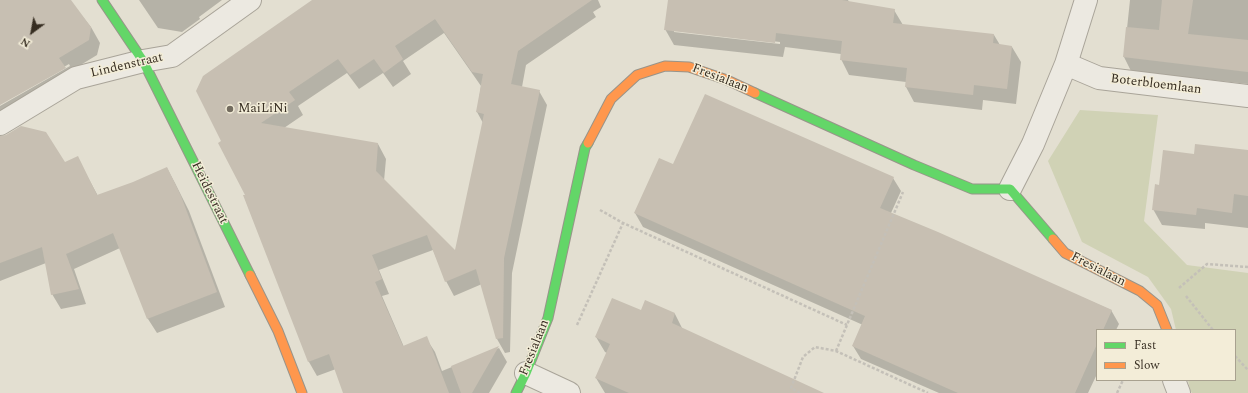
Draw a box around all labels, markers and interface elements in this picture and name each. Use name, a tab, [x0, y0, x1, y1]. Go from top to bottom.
north arrow	[12, 12, 52, 52]
text: N	[17, 33, 34, 52]
street label: Lindenstraat	[89, 50, 165, 82]
street label: Fresialaan	[690, 61, 750, 97]
street label: Boterbloemlaan	[1110, 72, 1202, 98]
place label: MaiLiNi	[238, 101, 288, 117]
marker: MaiLiNi	[225, 104, 235, 114]
street label: Heidestraat	[187, 159, 231, 227]
street label: Fresialaan	[1068, 250, 1128, 290]
street label: Fresialaan	[517, 318, 553, 378]
legend	[1096, 329, 1236, 381]
text: Fast	[1134, 336, 1156, 355]
text: Slow	[1134, 356, 1159, 375]

